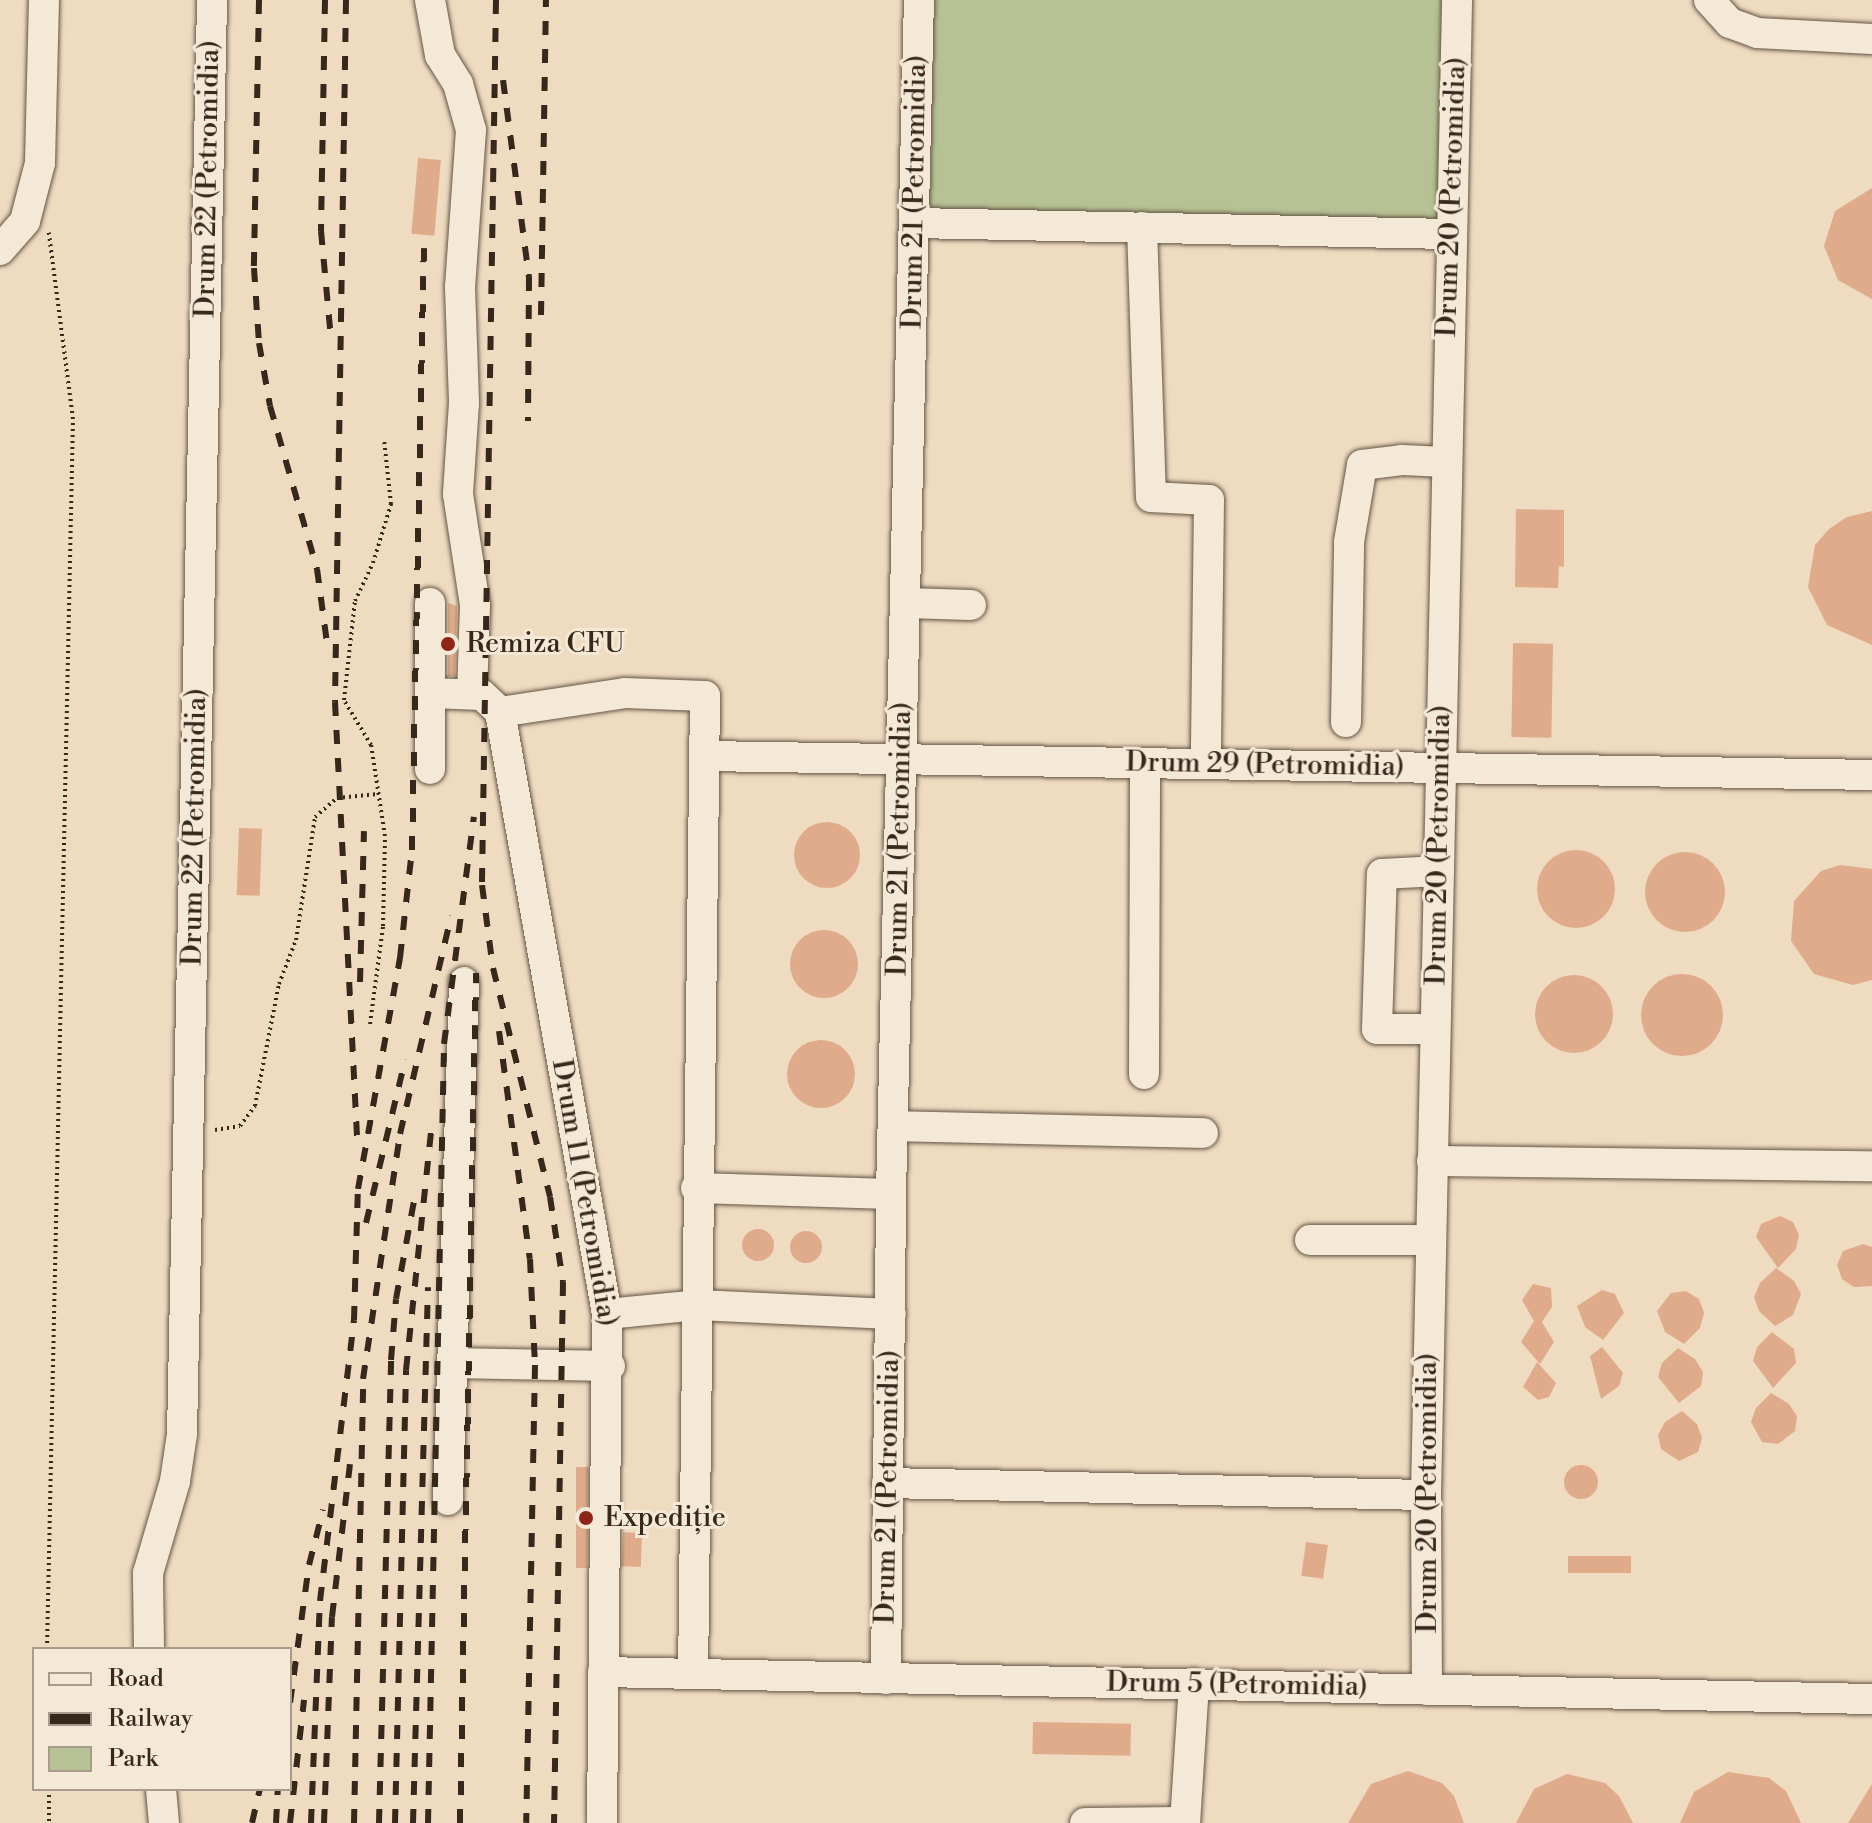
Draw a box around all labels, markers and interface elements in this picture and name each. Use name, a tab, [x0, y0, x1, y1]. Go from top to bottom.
street label: Drum 22 (Petromidia)	[189, 40, 227, 318]
street label: Drum 21 (Petromidia)	[896, 55, 934, 329]
street label: Drum 20 (Petromidia)	[1430, 56, 1474, 338]
place label: Remiza CFU	[466, 627, 625, 661]
marker: Remiza CFU	[437, 633, 459, 655]
street label: Drum 22 (Petromidia)	[176, 688, 214, 966]
street label: Drum 21 (Petromidia)	[881, 702, 919, 976]
street label: Drum 20 (Petromidia)	[1420, 704, 1458, 986]
street label: Drum 29 (Petromidia)	[1125, 746, 1405, 784]
street label: Drum 11 (Petromidia)	[544, 1057, 624, 1329]
street label: Drum 21 (Petromidia)	[869, 1350, 907, 1624]
street label: Drum 20 (Petromidia)	[1411, 1353, 1445, 1633]
place label: Expediție	[604, 1501, 726, 1535]
marker: Expediție	[575, 1507, 597, 1529]
legend	[32, 1647, 292, 1791]
text: Road	[108, 1664, 164, 1694]
street label: Drum 5 (Petromidia)	[1106, 1666, 1368, 1704]
text: Railway	[108, 1704, 193, 1734]
text: Park	[108, 1744, 158, 1774]

